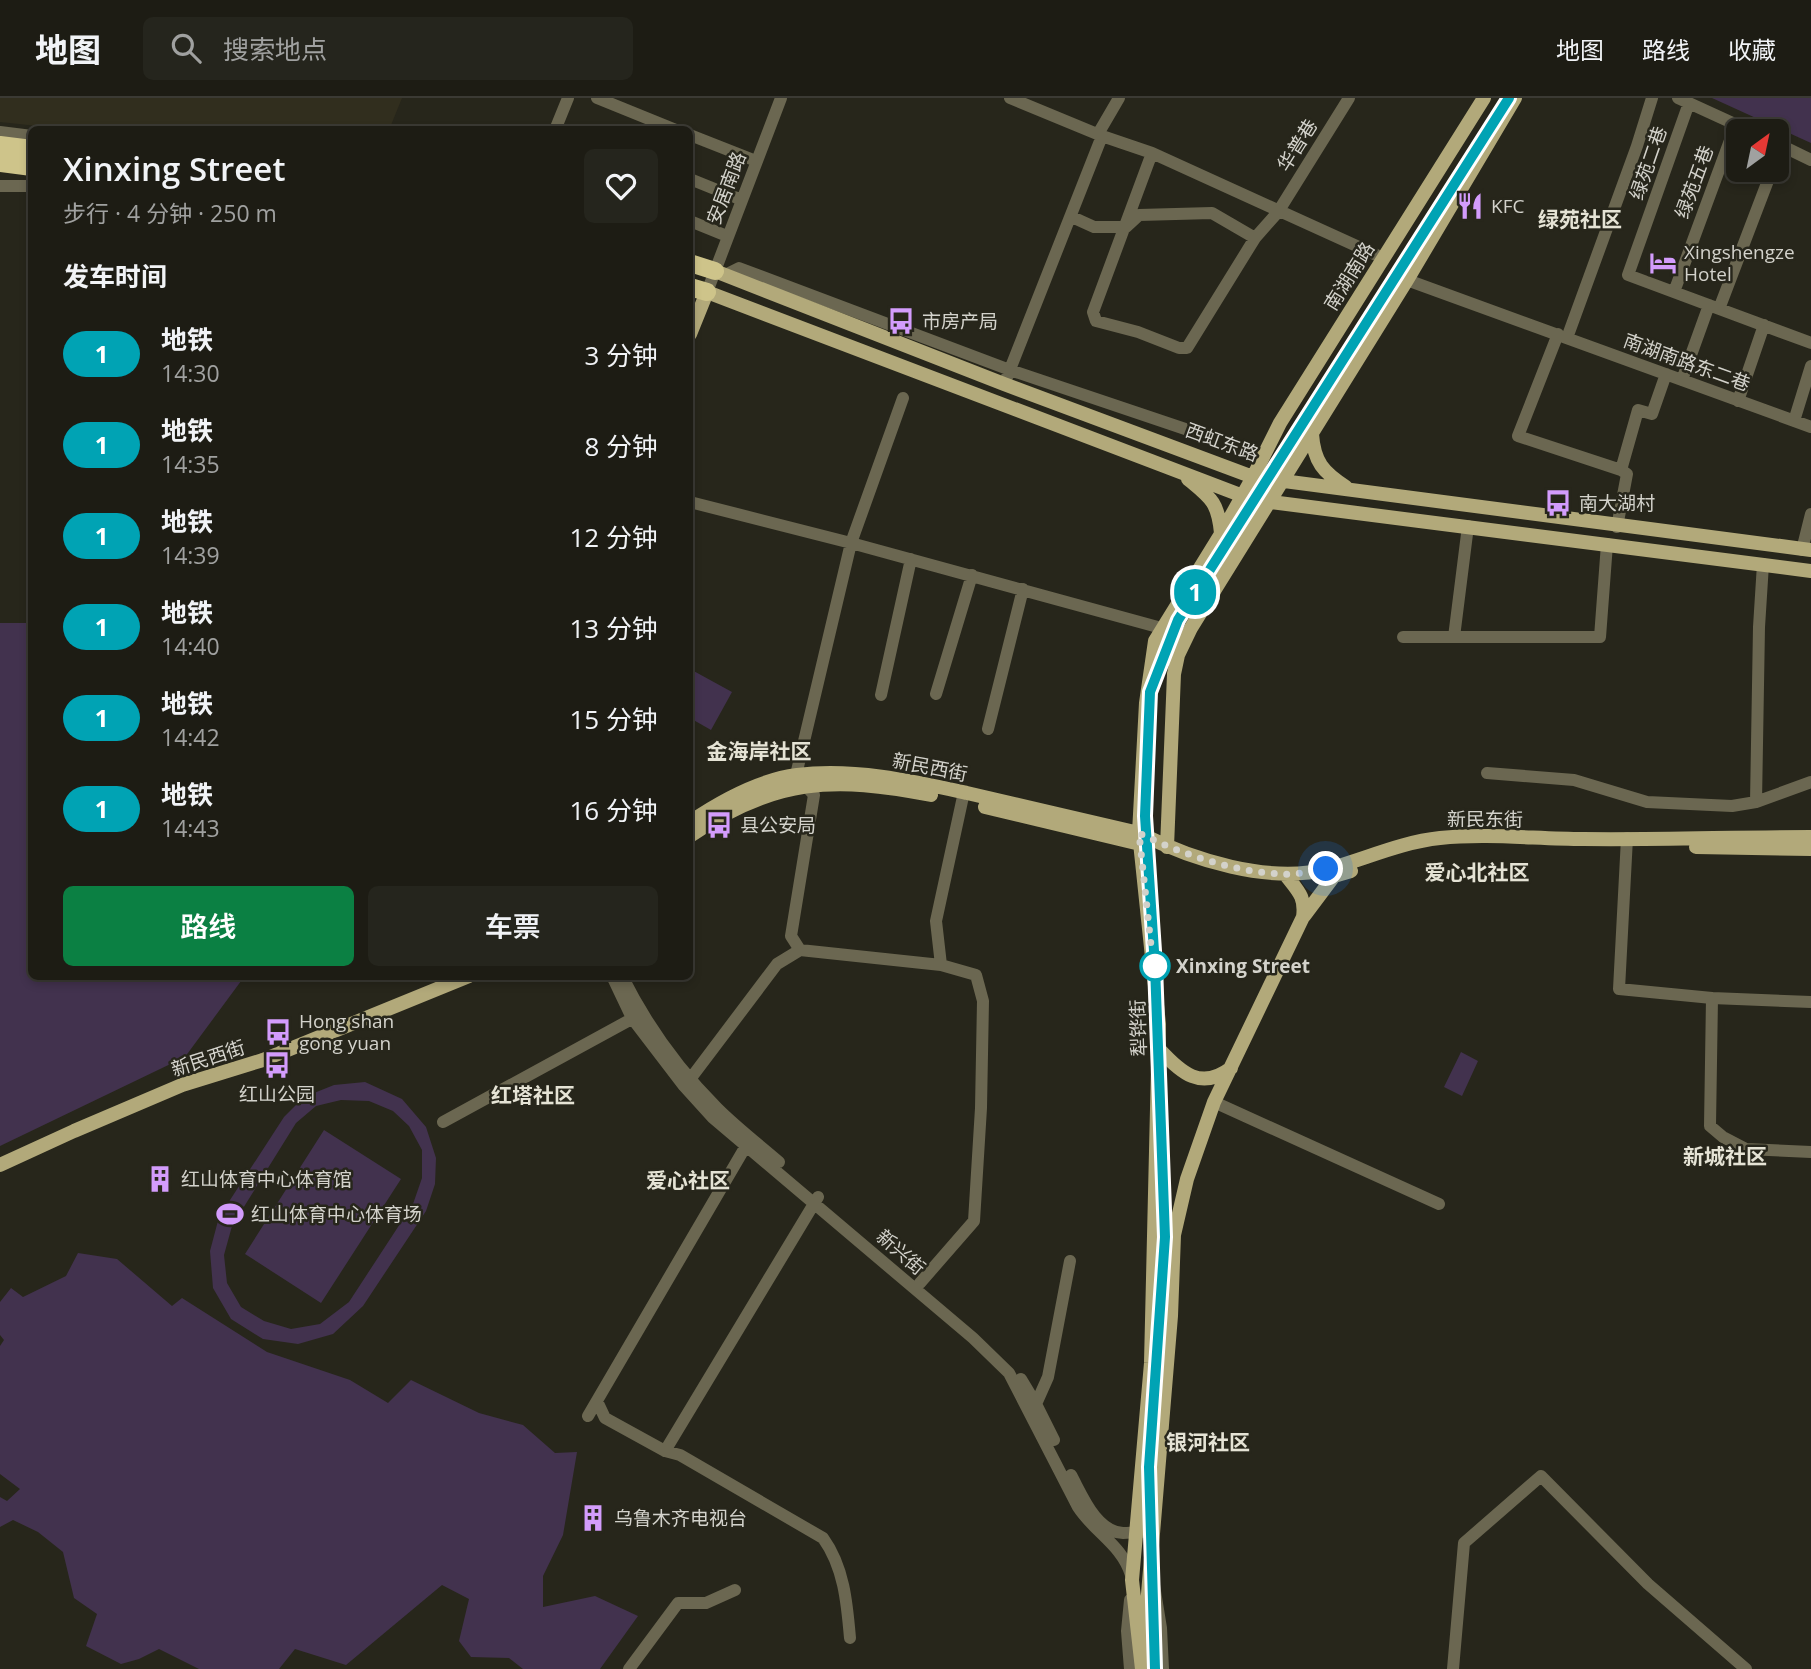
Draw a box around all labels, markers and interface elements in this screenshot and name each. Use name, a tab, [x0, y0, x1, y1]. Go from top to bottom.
search box	[143, 17, 633, 80]
text: 地图	[35, 27, 101, 72]
icon: search	[167, 29, 205, 67]
text: 搜索地点	[223, 31, 327, 67]
text: 地图	[1556, 33, 1604, 66]
text: 路线	[1642, 33, 1690, 66]
text: 收藏	[1728, 33, 1776, 66]
street label: 华普巷	[1271, 114, 1323, 176]
north arrow	[1726, 119, 1788, 182]
map controls	[1726, 119, 1789, 182]
street label: 绿苑二巷	[1623, 123, 1673, 203]
street label: 绿苑五巷	[1669, 142, 1719, 222]
text: Xinxing Street	[63, 146, 285, 191]
street label: 安居南路	[700, 148, 752, 228]
button: heart	[584, 149, 658, 223]
restaurant icon: KFC	[1455, 191, 1485, 221]
place label: KFC	[1491, 193, 1524, 219]
text: 步行 · 4 分钟 · 250 m	[63, 197, 277, 229]
district label: 绿苑社区	[1538, 205, 1622, 233]
street label: 南湖南路	[1318, 237, 1380, 315]
place label: Xingshengze Hotel	[1684, 239, 1795, 287]
hotel icon: Xingshengze Hotel	[1648, 248, 1678, 278]
text: 发车时间	[63, 258, 167, 294]
bus stop icon: 市房产局	[886, 306, 916, 336]
place label: 市房产局	[922, 308, 998, 334]
text: 地铁	[161, 321, 213, 357]
street label: 南湖南路东二巷	[1620, 327, 1754, 397]
text: 1	[95, 337, 108, 370]
text: 3 分钟	[584, 337, 658, 373]
text: 14:30	[161, 357, 220, 389]
text: 地铁	[161, 412, 213, 448]
street label: 西虹东路	[1182, 417, 1262, 467]
text: 1	[95, 428, 108, 461]
text: 8 分钟	[584, 428, 658, 464]
text: 14:35	[161, 448, 220, 480]
bus stop icon: 南大湖村	[1543, 488, 1573, 518]
place label: 南大湖村	[1579, 490, 1655, 516]
text: 地铁	[161, 503, 213, 539]
text: 1	[95, 519, 108, 552]
text: 12 分钟	[570, 519, 658, 555]
text: 14:39	[161, 539, 220, 571]
line badge: 1	[1172, 569, 1218, 615]
text: 1	[1188, 575, 1202, 608]
text: 地铁	[161, 594, 213, 630]
text: 1	[95, 610, 108, 643]
text: 13 分钟	[570, 610, 658, 646]
text: 14:40	[161, 630, 220, 662]
text: 地铁	[161, 685, 213, 721]
text: 1	[95, 701, 108, 734]
text: 15 分钟	[570, 701, 658, 737]
text: 14:42	[161, 721, 220, 753]
district label: 金海岸社区	[707, 737, 812, 765]
street label: 新民西街	[890, 747, 970, 787]
text: 地铁	[161, 776, 213, 812]
text: 1	[95, 792, 108, 825]
text: 16 分钟	[570, 792, 658, 828]
street label: 新民东街	[1447, 806, 1523, 832]
bus stop icon: 县公安局	[704, 810, 734, 840]
text: 14:43	[161, 812, 220, 844]
place label: 县公安局	[740, 812, 816, 838]
your location	[1308, 851, 1343, 886]
district label: 爱心北社区	[1425, 858, 1530, 886]
button: 路线	[63, 886, 354, 966]
button: 车票	[368, 886, 658, 966]
marker: Xinxing Street	[1140, 951, 1170, 981]
place label: Xinxing Street	[1176, 953, 1310, 979]
street label: 犁铧街	[1124, 999, 1152, 1057]
place label: Hong shan gong yuan	[299, 1008, 394, 1056]
bus stop icon: Hong shan gong yuan	[263, 1017, 293, 1047]
street label: 新民西街	[168, 1034, 248, 1082]
bus stop icon: 红山公园	[262, 1050, 292, 1080]
place label: 红山公园	[239, 1081, 315, 1107]
district label: 红塔社区	[491, 1081, 575, 1109]
district label: 新城社区	[1683, 1142, 1767, 1170]
building icon: 红山体育中心体育馆	[145, 1164, 175, 1194]
place label: 红山体育中心体育馆	[181, 1166, 352, 1192]
district label: 爱心社区	[646, 1166, 730, 1194]
sports icon: 红山体育中心体育场	[215, 1199, 245, 1229]
place label: 红山体育中心体育场	[251, 1201, 422, 1227]
street label: 新兴街	[871, 1223, 931, 1281]
district label: 银河社区	[1166, 1428, 1250, 1456]
building icon: 乌鲁木齐电视台	[578, 1503, 608, 1533]
place label: 乌鲁木齐电视台	[614, 1505, 747, 1531]

